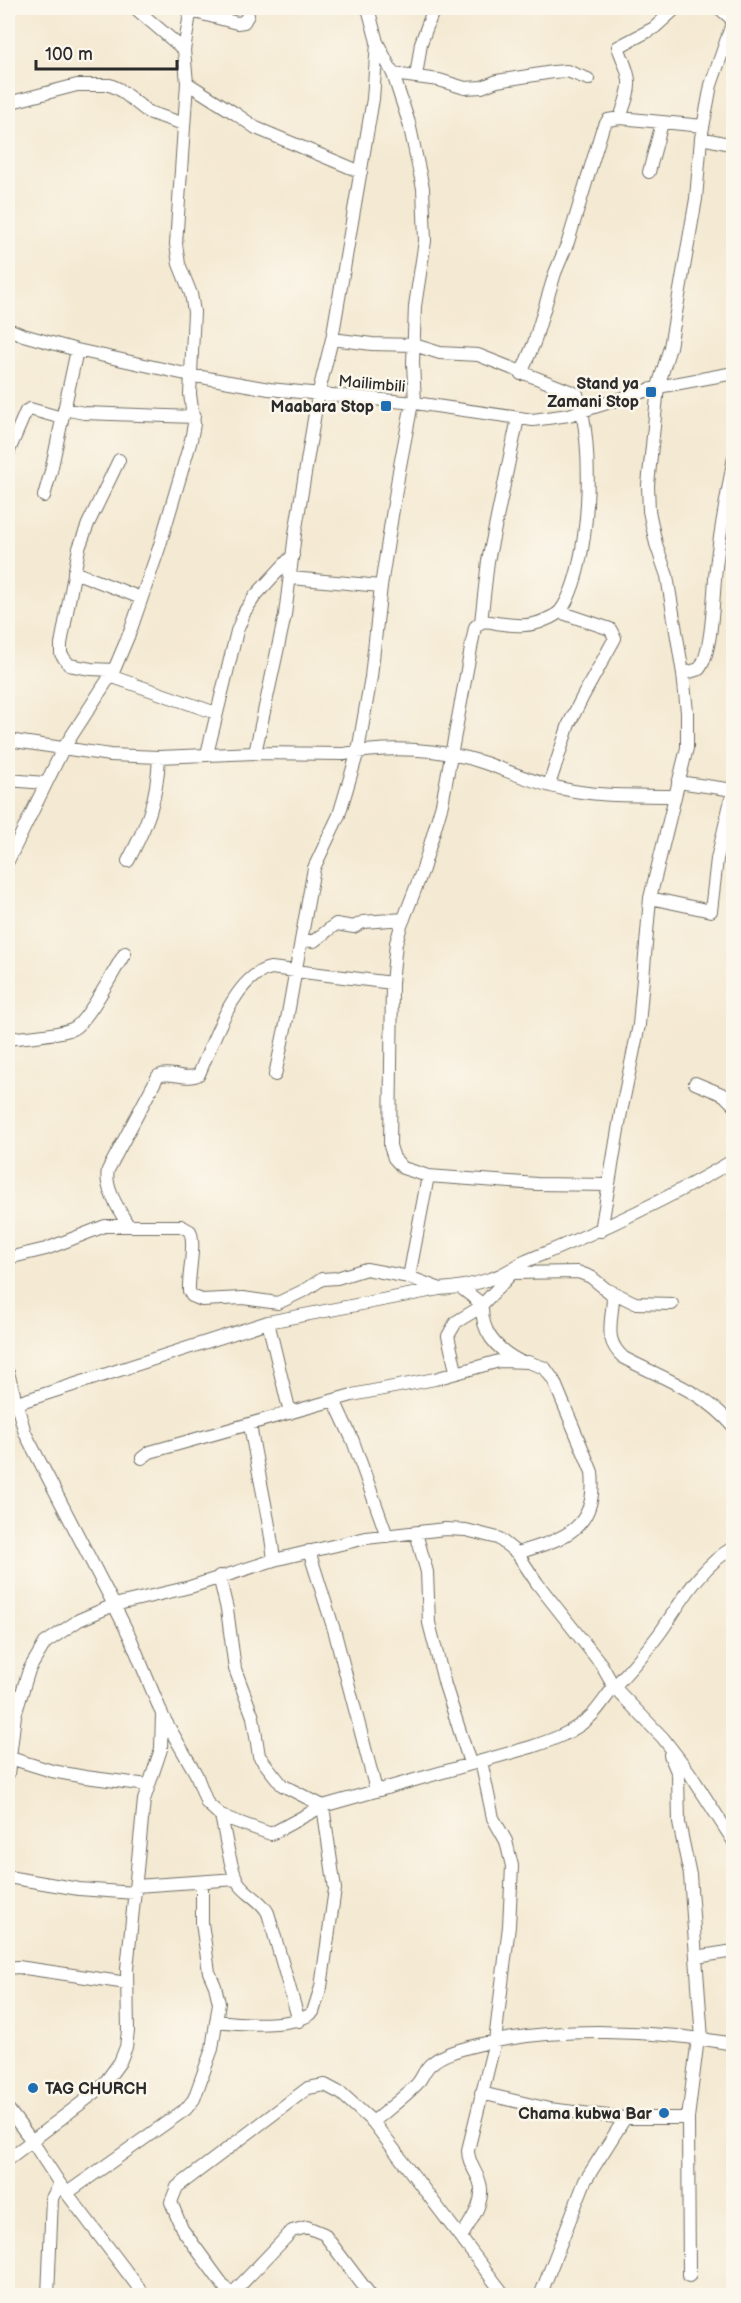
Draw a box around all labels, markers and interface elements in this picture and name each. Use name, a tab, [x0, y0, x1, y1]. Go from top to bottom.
scale bar	[36, 33, 177, 71]
text: 100 m	[45, 44, 93, 65]
street label: Mailimbili	[337, 372, 406, 397]
place label: Stand ya Zamani Stop	[547, 375, 639, 412]
marker: Stand ya Zamani Stop	[644, 385, 658, 399]
place label: Maabara Stop	[271, 398, 374, 417]
marker: Maabara Stop	[379, 399, 393, 413]
place label: TAG CHURCH	[45, 2080, 147, 2099]
marker: TAG CHURCH	[26, 2081, 40, 2095]
place label: Chama kubwa Bar	[518, 2105, 653, 2124]
marker: Chama kubwa Bar	[657, 2106, 671, 2120]

